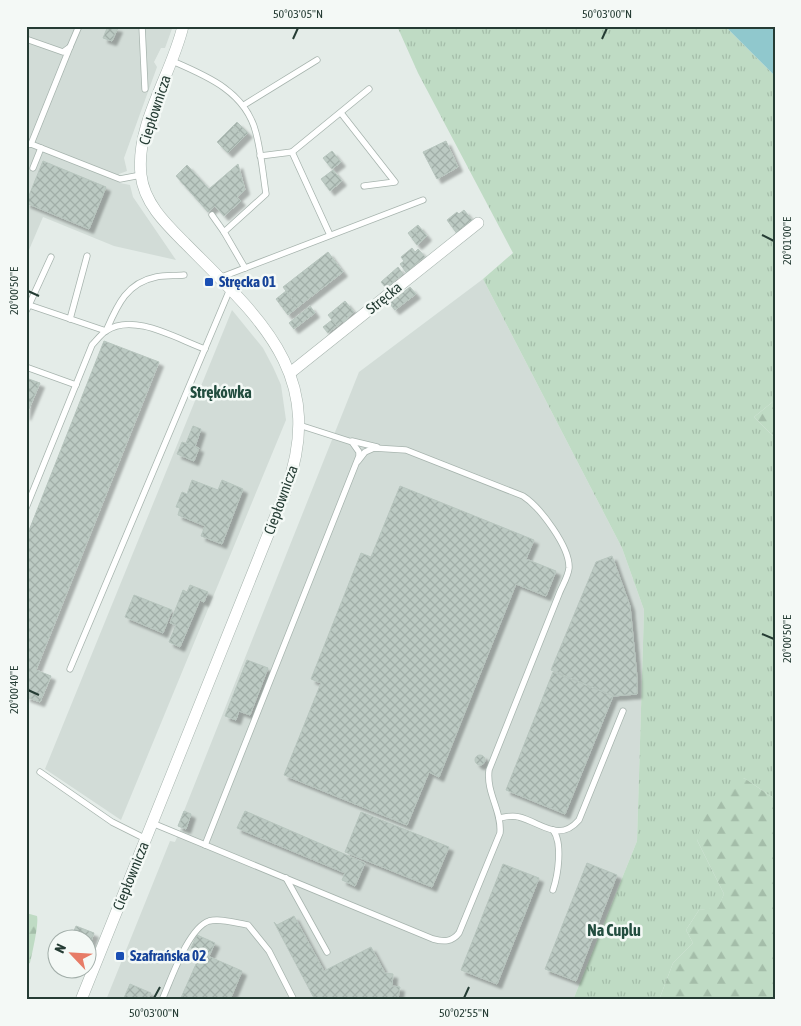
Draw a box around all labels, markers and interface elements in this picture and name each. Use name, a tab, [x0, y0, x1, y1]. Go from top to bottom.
text: 50°03'05"N	[273, 7, 323, 21]
text: 50°03'00"N	[582, 7, 632, 21]
street label: Ciepłownicza	[135, 73, 174, 147]
text: 20°01'00"E	[780, 217, 794, 265]
text: 20°00'50"E	[7, 267, 21, 315]
place label: Stręcka 01	[219, 273, 276, 290]
marker: Stręcka 01	[203, 276, 215, 288]
street label: Stręcka	[362, 278, 405, 317]
district label: Strękówka	[190, 383, 252, 401]
street label: Ciepłownicza	[260, 463, 301, 537]
text: 20°00'50"E	[780, 615, 794, 663]
text: 20°00'40"E	[7, 666, 21, 714]
street label: Ciepłownicza	[109, 839, 152, 913]
district label: Na Cuplu	[587, 921, 641, 939]
north arrow	[48, 928, 98, 978]
text: N	[51, 941, 69, 956]
place label: Szafrańska 02	[130, 947, 206, 964]
marker: Szafrańska 02	[114, 950, 126, 962]
text: 50°03'00"N	[129, 1006, 179, 1020]
text: 50°02'55"N	[439, 1006, 489, 1020]

